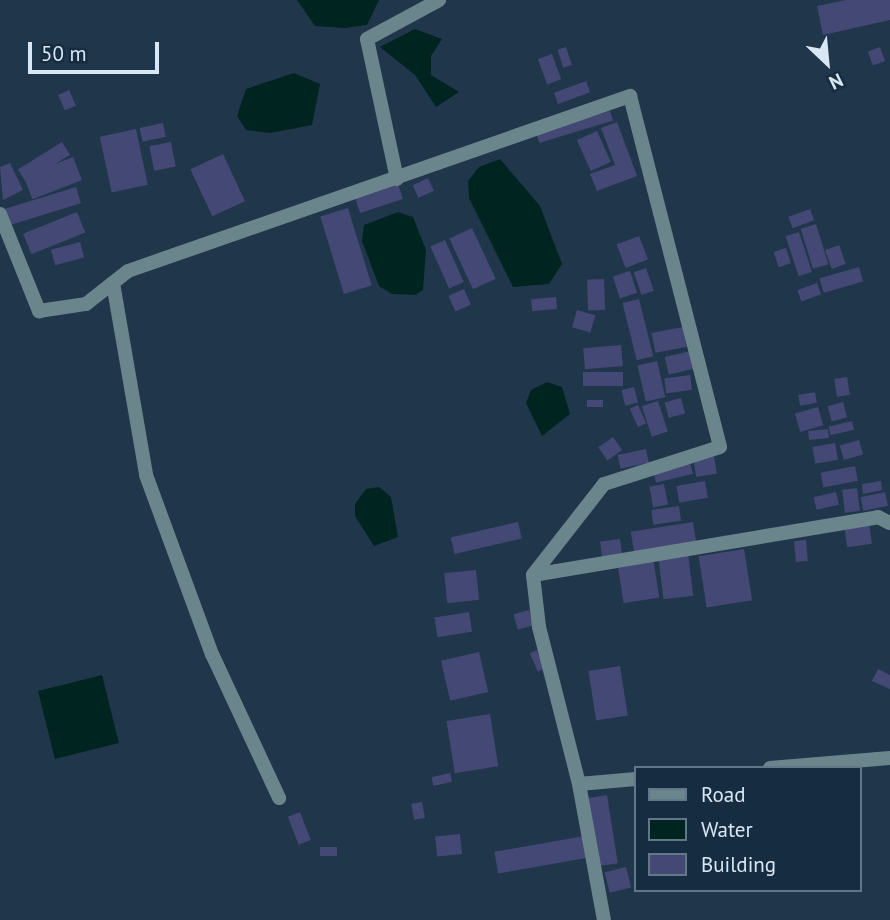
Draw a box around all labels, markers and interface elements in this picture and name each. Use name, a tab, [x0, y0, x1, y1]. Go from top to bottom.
scale bar	[32, 28, 163, 72]
north arrow	[792, 28, 862, 98]
text: 50 m	[41, 40, 87, 67]
text: N	[825, 68, 847, 95]
legend	[634, 766, 862, 892]
text: Road	[701, 781, 745, 808]
text: Water	[701, 816, 753, 843]
text: Building	[701, 851, 776, 878]

